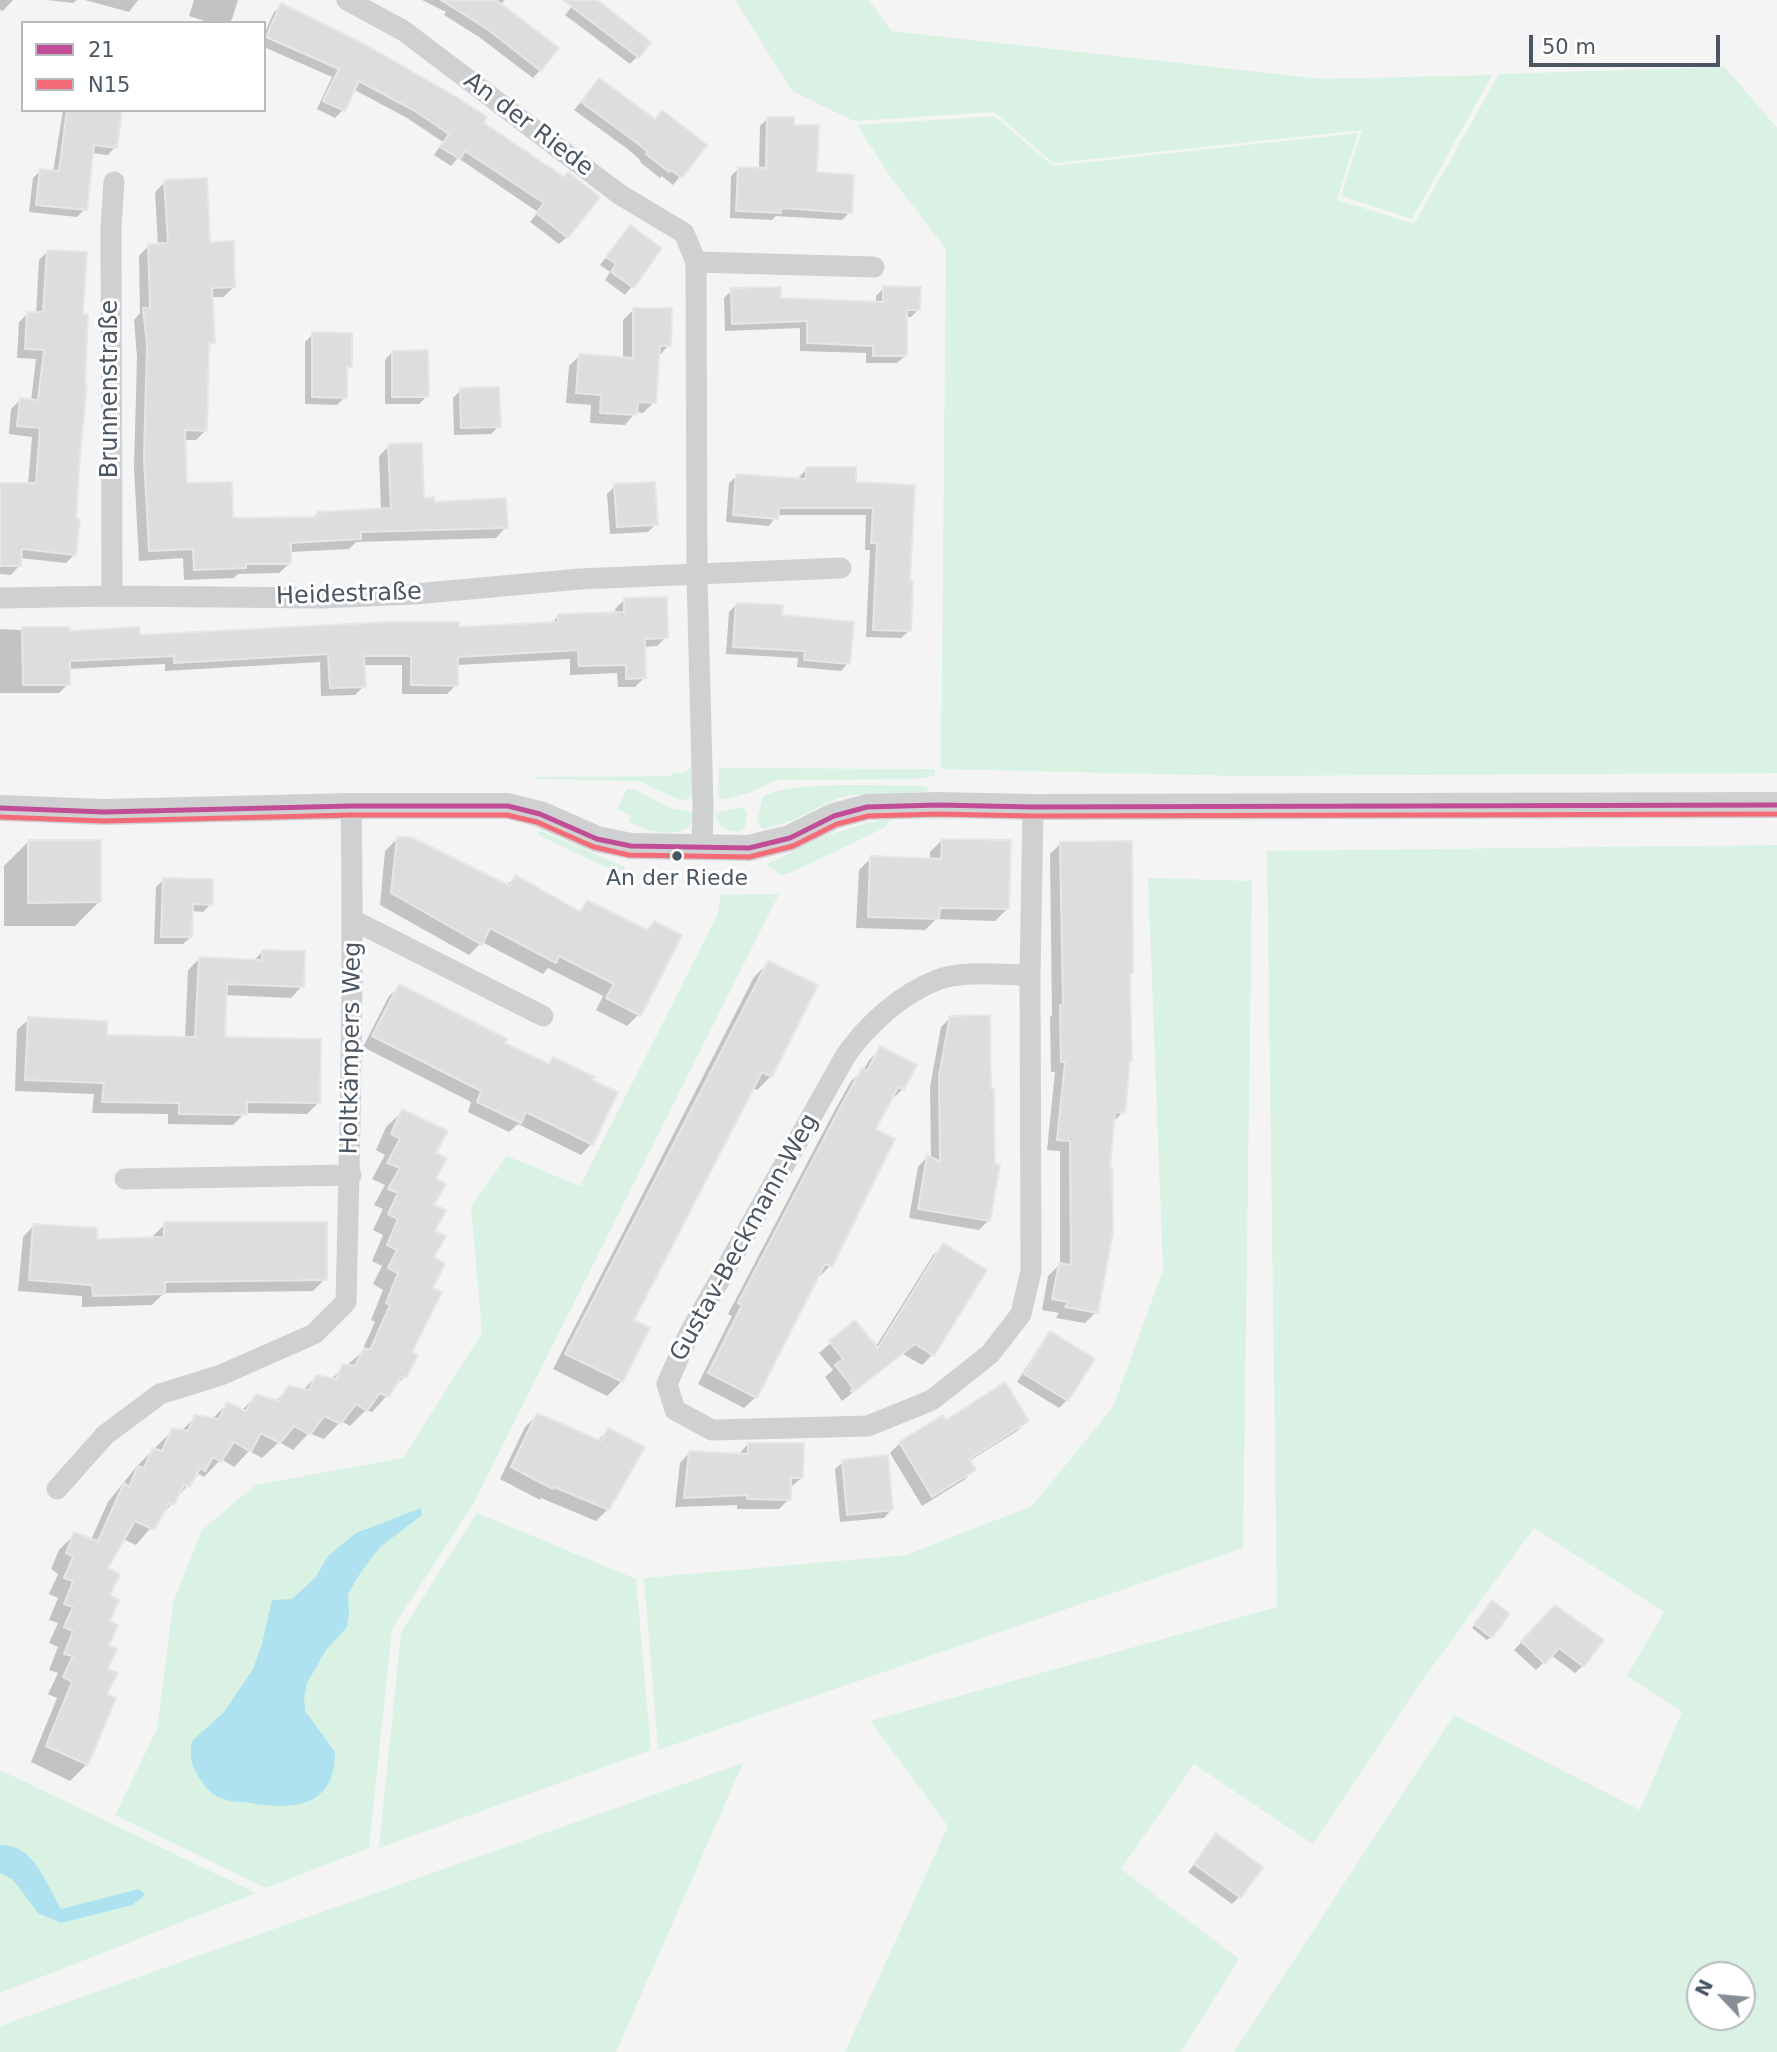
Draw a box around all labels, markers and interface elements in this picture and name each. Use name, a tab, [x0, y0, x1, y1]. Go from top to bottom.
legend	[21, 21, 266, 112]
scale bar	[1532, 21, 1723, 65]
text: 50 m	[1542, 35, 1596, 59]
text: 21	[88, 38, 115, 62]
street label: An der Riede	[457, 67, 599, 183]
text: N15	[88, 73, 130, 97]
street label: Brunnenstraße	[97, 300, 125, 478]
street label: Heidestraße	[276, 578, 422, 612]
marker: An der Riede	[670, 849, 684, 863]
place label: An der Riede	[606, 866, 748, 892]
street label: Holtkämpers Weg	[336, 941, 368, 1155]
street label: Gustav-Beckmann-Weg	[665, 1109, 825, 1367]
north arrow	[1686, 1961, 1756, 2031]
text: N	[1691, 1976, 1717, 2000]

